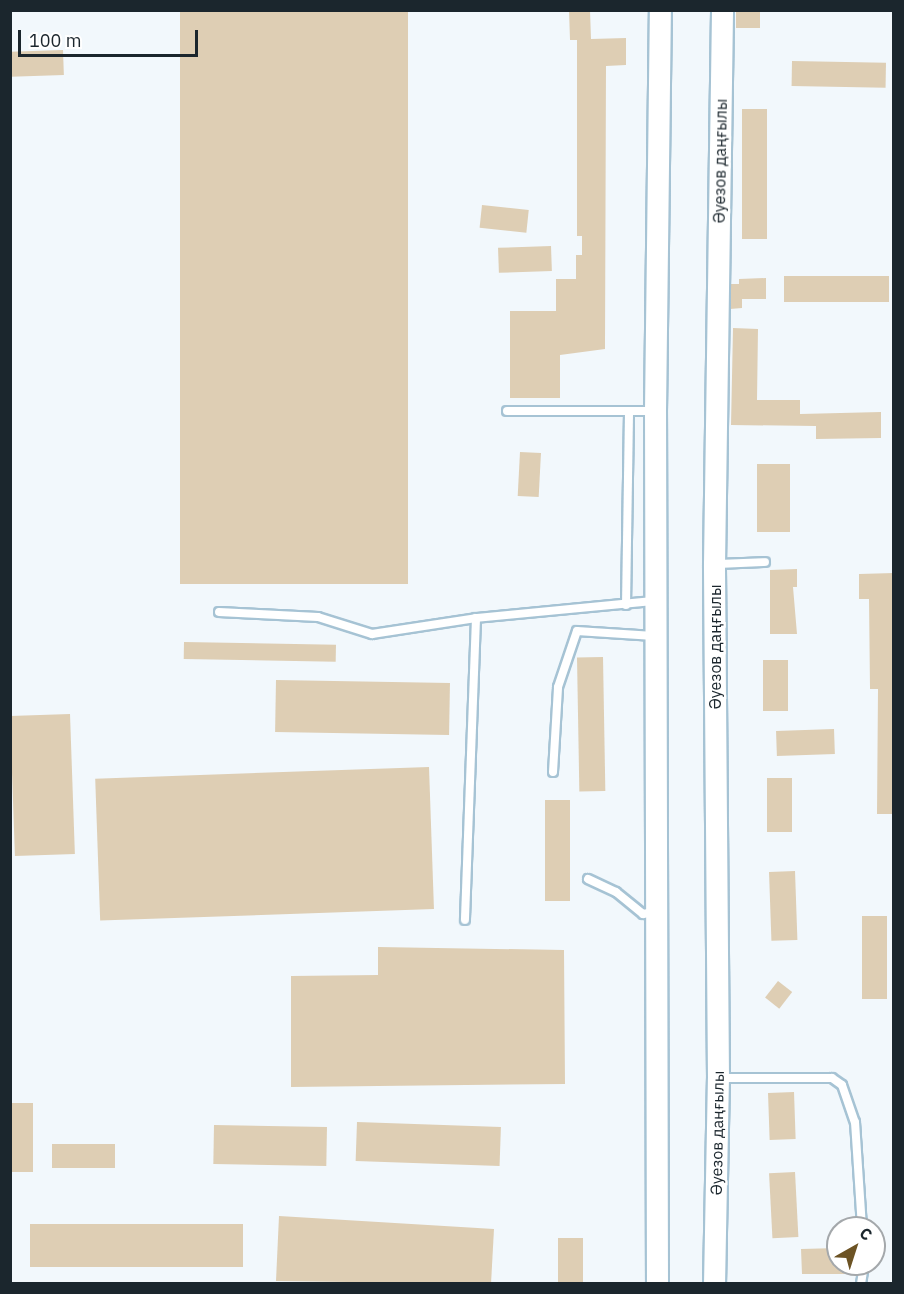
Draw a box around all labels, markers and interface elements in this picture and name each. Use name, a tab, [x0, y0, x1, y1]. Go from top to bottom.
scale bar	[21, 18, 201, 56]
text: 100 m	[29, 29, 81, 52]
street label: Әуезов даңғылы	[709, 98, 731, 224]
street label: Әуезов даңғылы	[705, 585, 725, 709]
street label: Әуезов даңғылы	[706, 1070, 728, 1196]
north arrow	[826, 1216, 886, 1276]
text: С	[856, 1223, 876, 1245]

